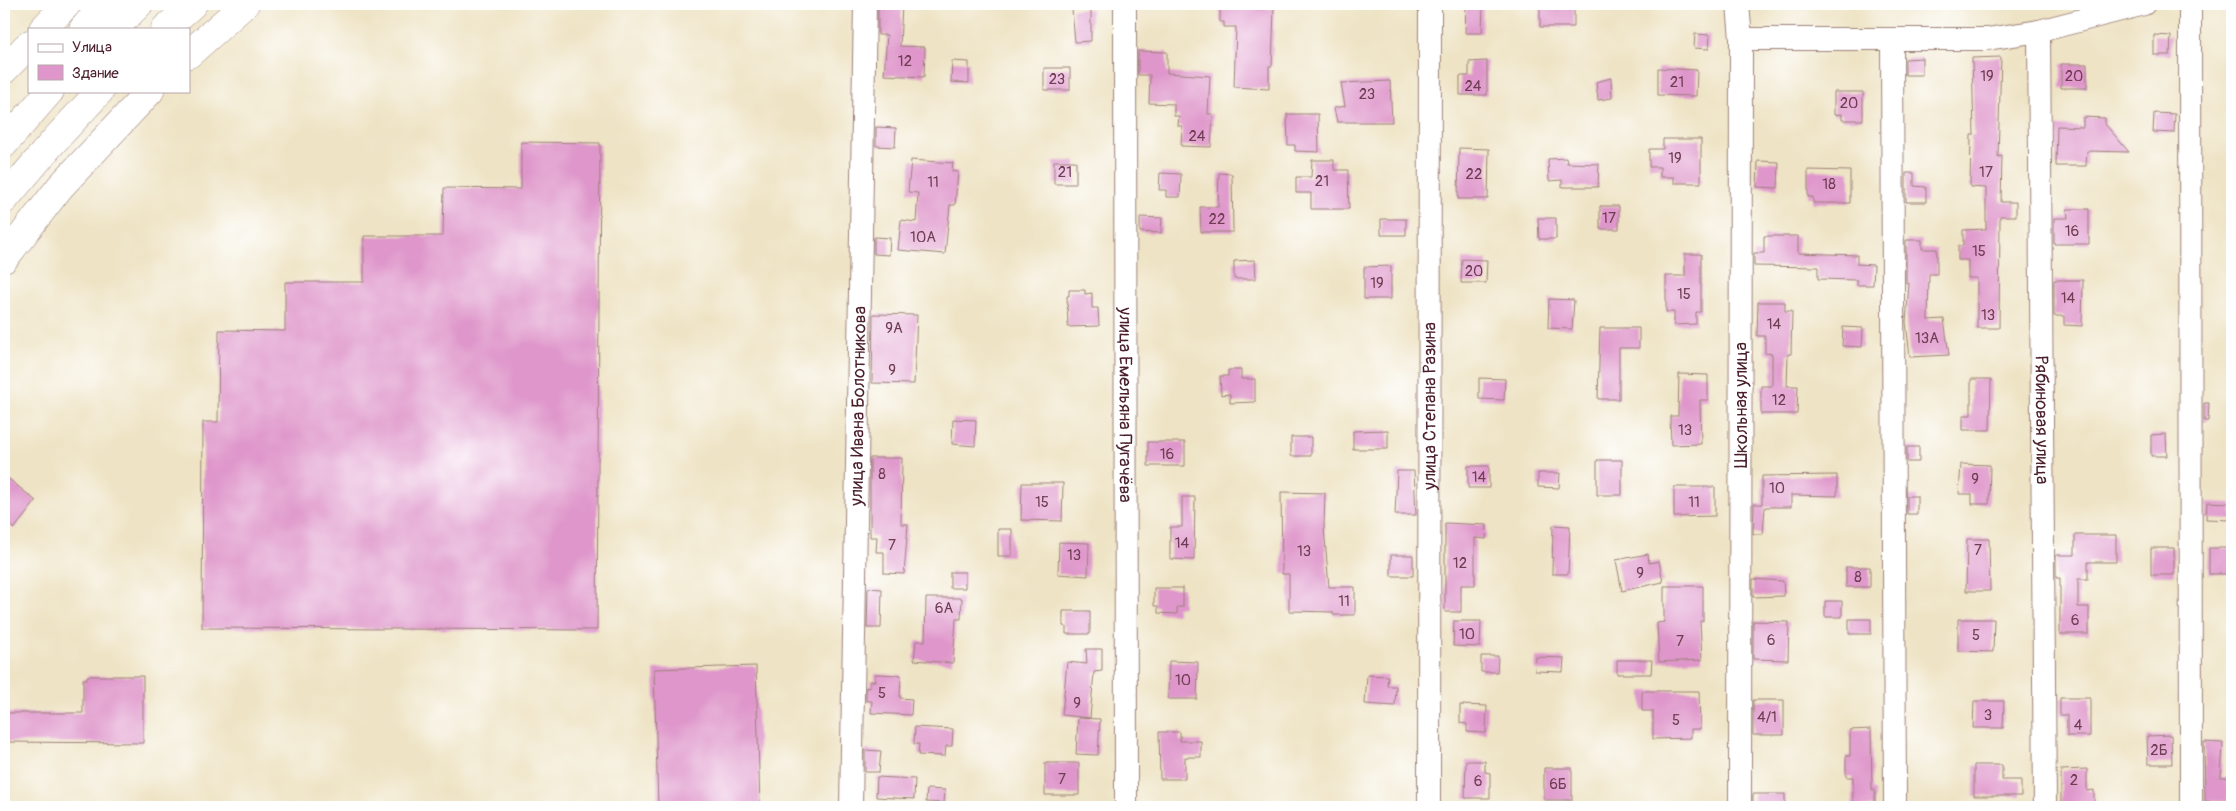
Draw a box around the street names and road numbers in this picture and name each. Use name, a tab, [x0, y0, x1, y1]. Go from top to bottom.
street label: улица Ивана Болотникова	[845, 306, 871, 507]
street label: улица Емельяна Пугачёва	[1114, 306, 1137, 503]
street label: улица Степана Разина	[1418, 322, 1441, 491]
street label: Школьная улица	[1730, 342, 1753, 468]
street label: Рябиновая улица	[2030, 355, 2054, 485]

